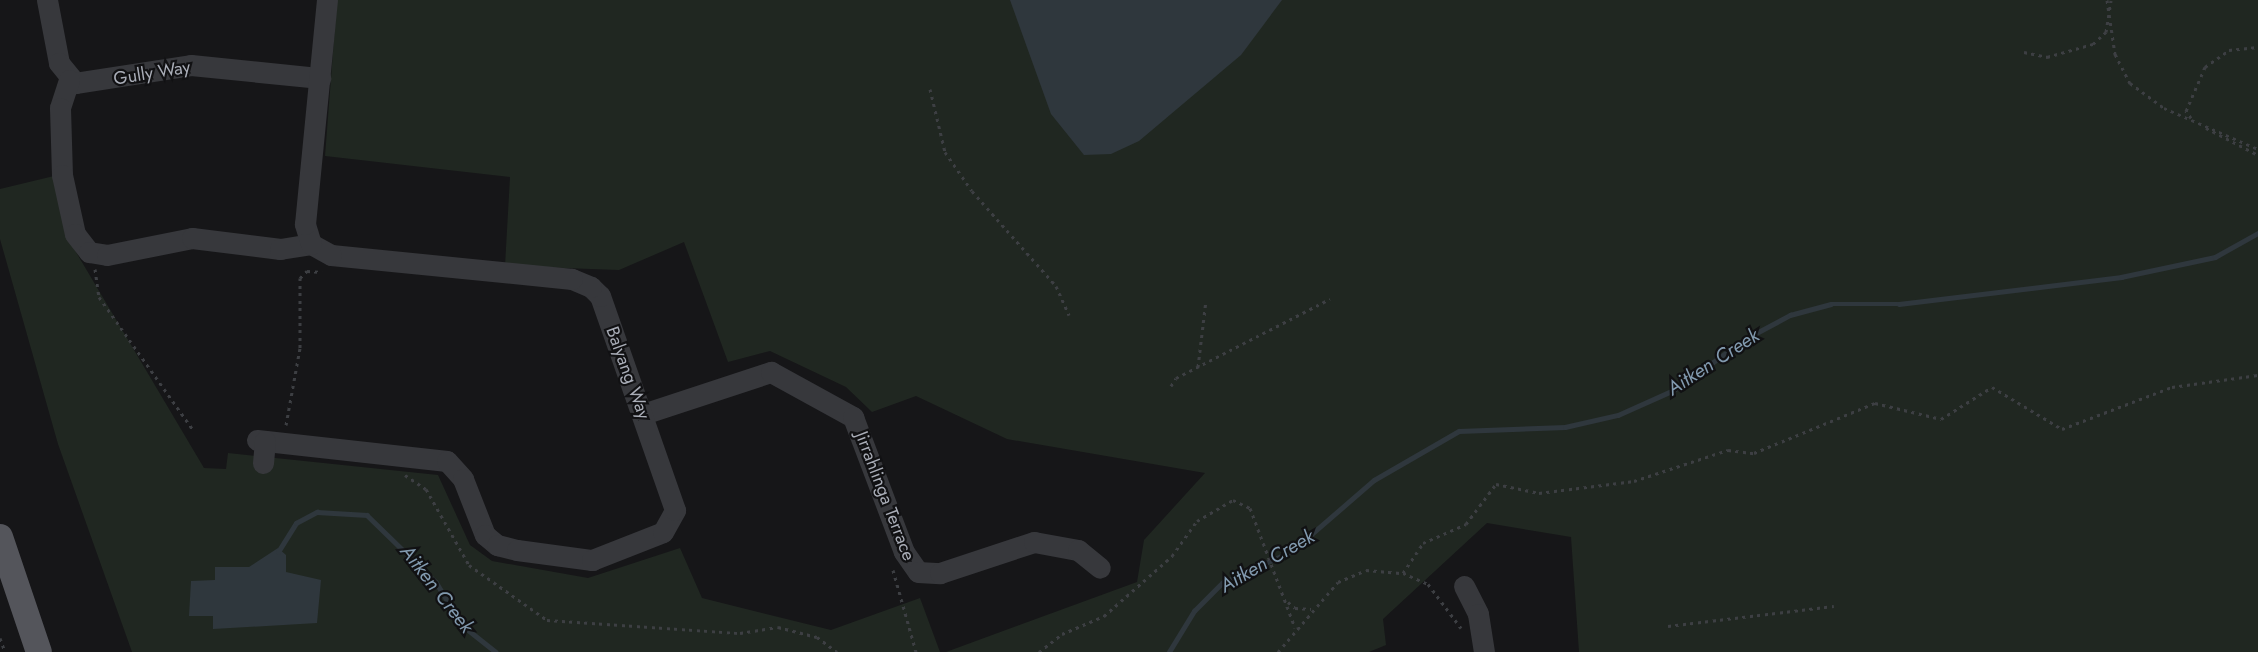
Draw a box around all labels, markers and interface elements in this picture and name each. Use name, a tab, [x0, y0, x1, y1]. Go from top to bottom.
street label: Gully Way	[112, 56, 192, 90]
water label: Aitken Creek	[1662, 323, 1764, 401]
street label: Balyang Way	[601, 324, 655, 422]
street label: Jirrahlinga Terrace	[850, 428, 920, 564]
water label: Aitken Creek	[1215, 524, 1319, 598]
water label: Aitken Creek	[395, 540, 479, 638]

